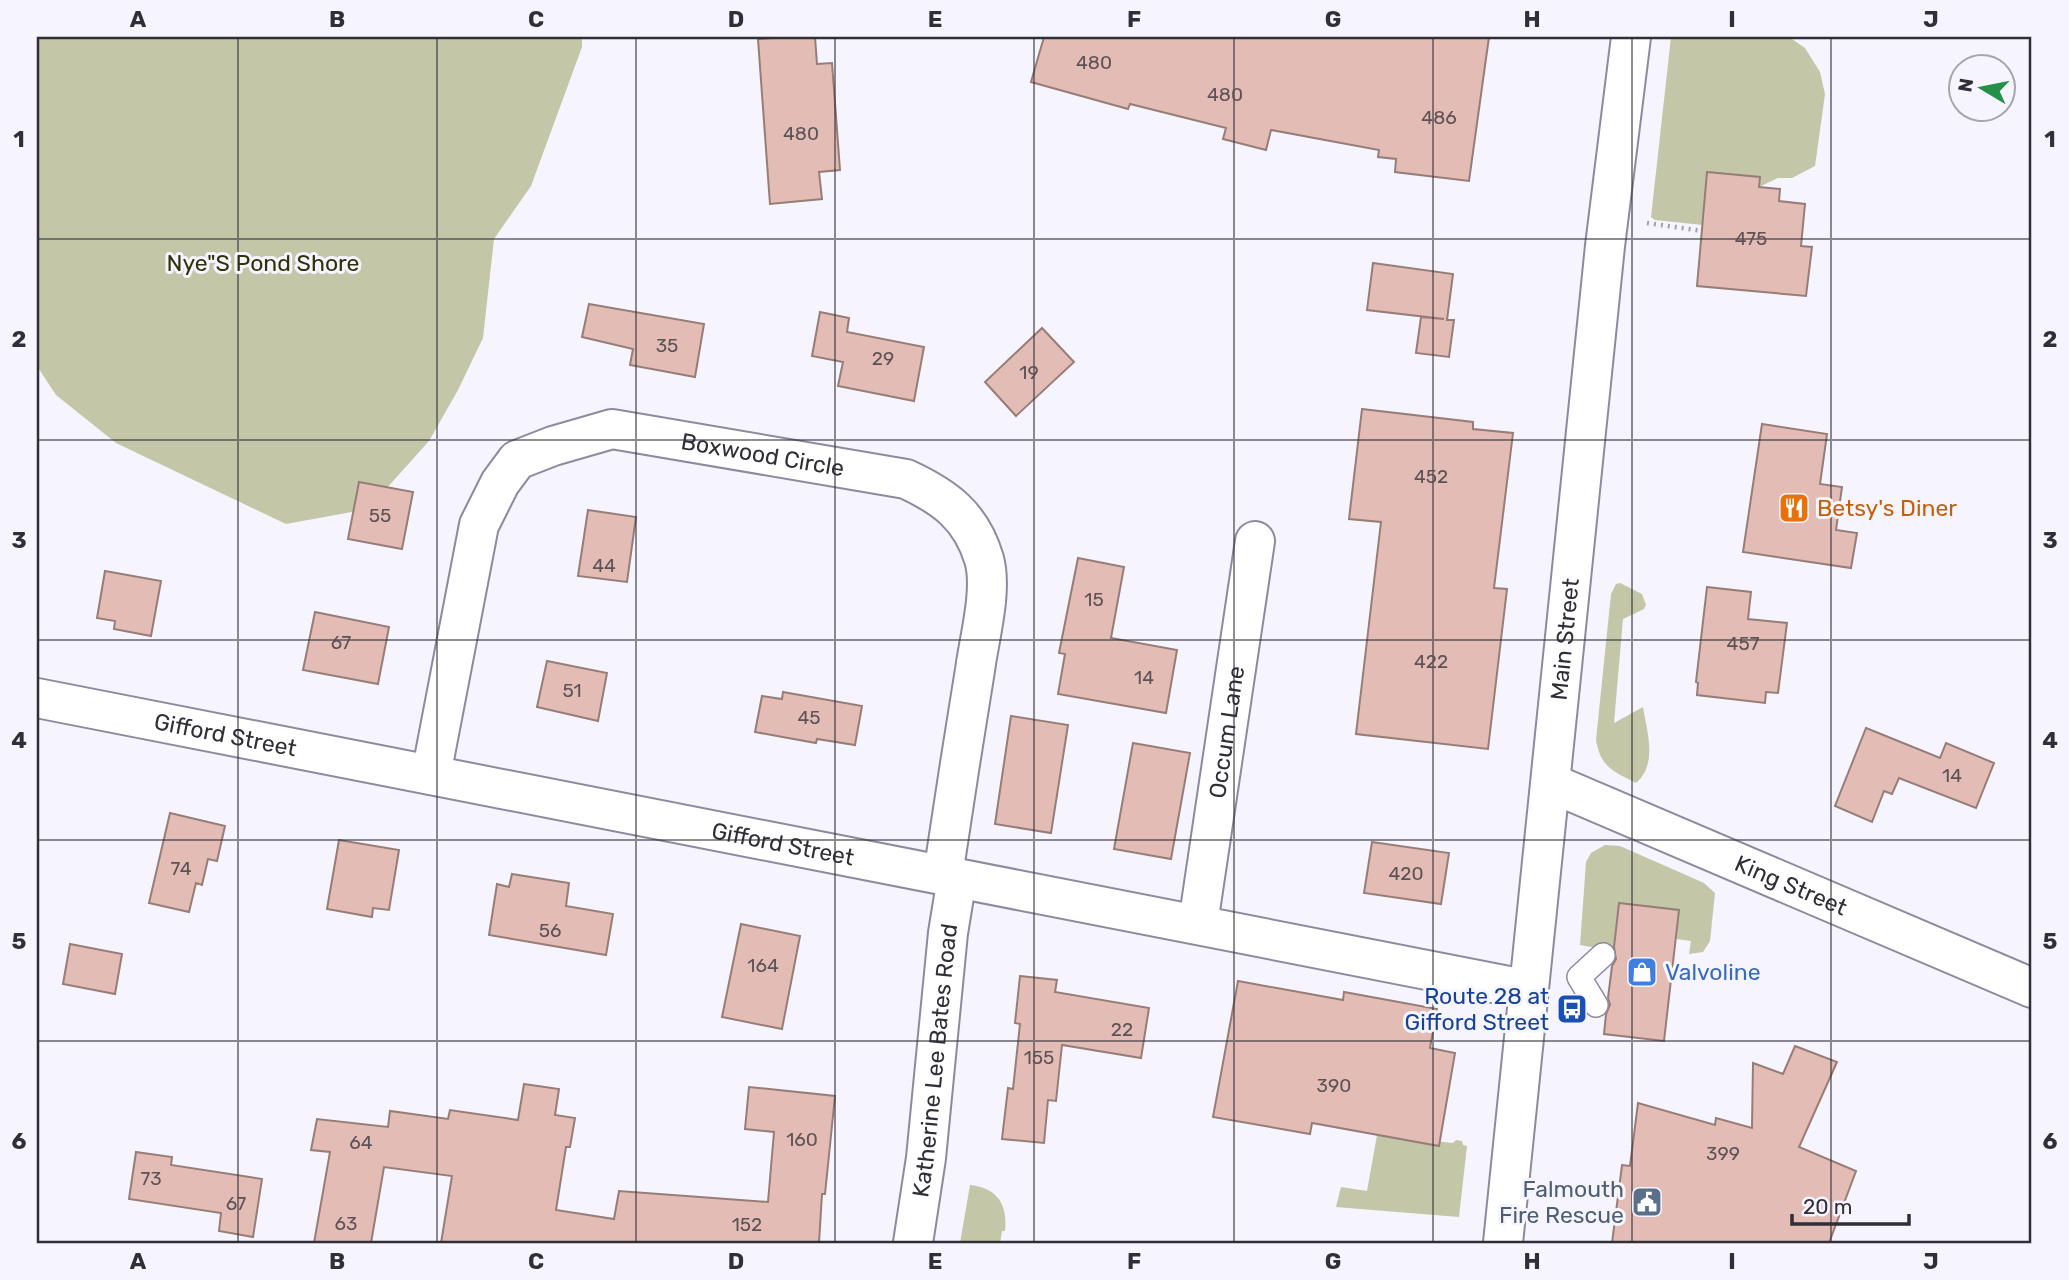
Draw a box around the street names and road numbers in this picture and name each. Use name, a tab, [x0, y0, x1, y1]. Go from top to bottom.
street label: Boxwood Circle	[679, 427, 846, 482]
street label: Main Street	[1545, 577, 1585, 702]
street label: Occum Lane	[1203, 664, 1250, 800]
street label: Gifford Street	[152, 707, 299, 762]
street label: Gifford Street	[709, 816, 856, 872]
street label: King Street	[1731, 849, 1851, 922]
street label: Katherine Lee Bates Road	[906, 921, 963, 1199]

